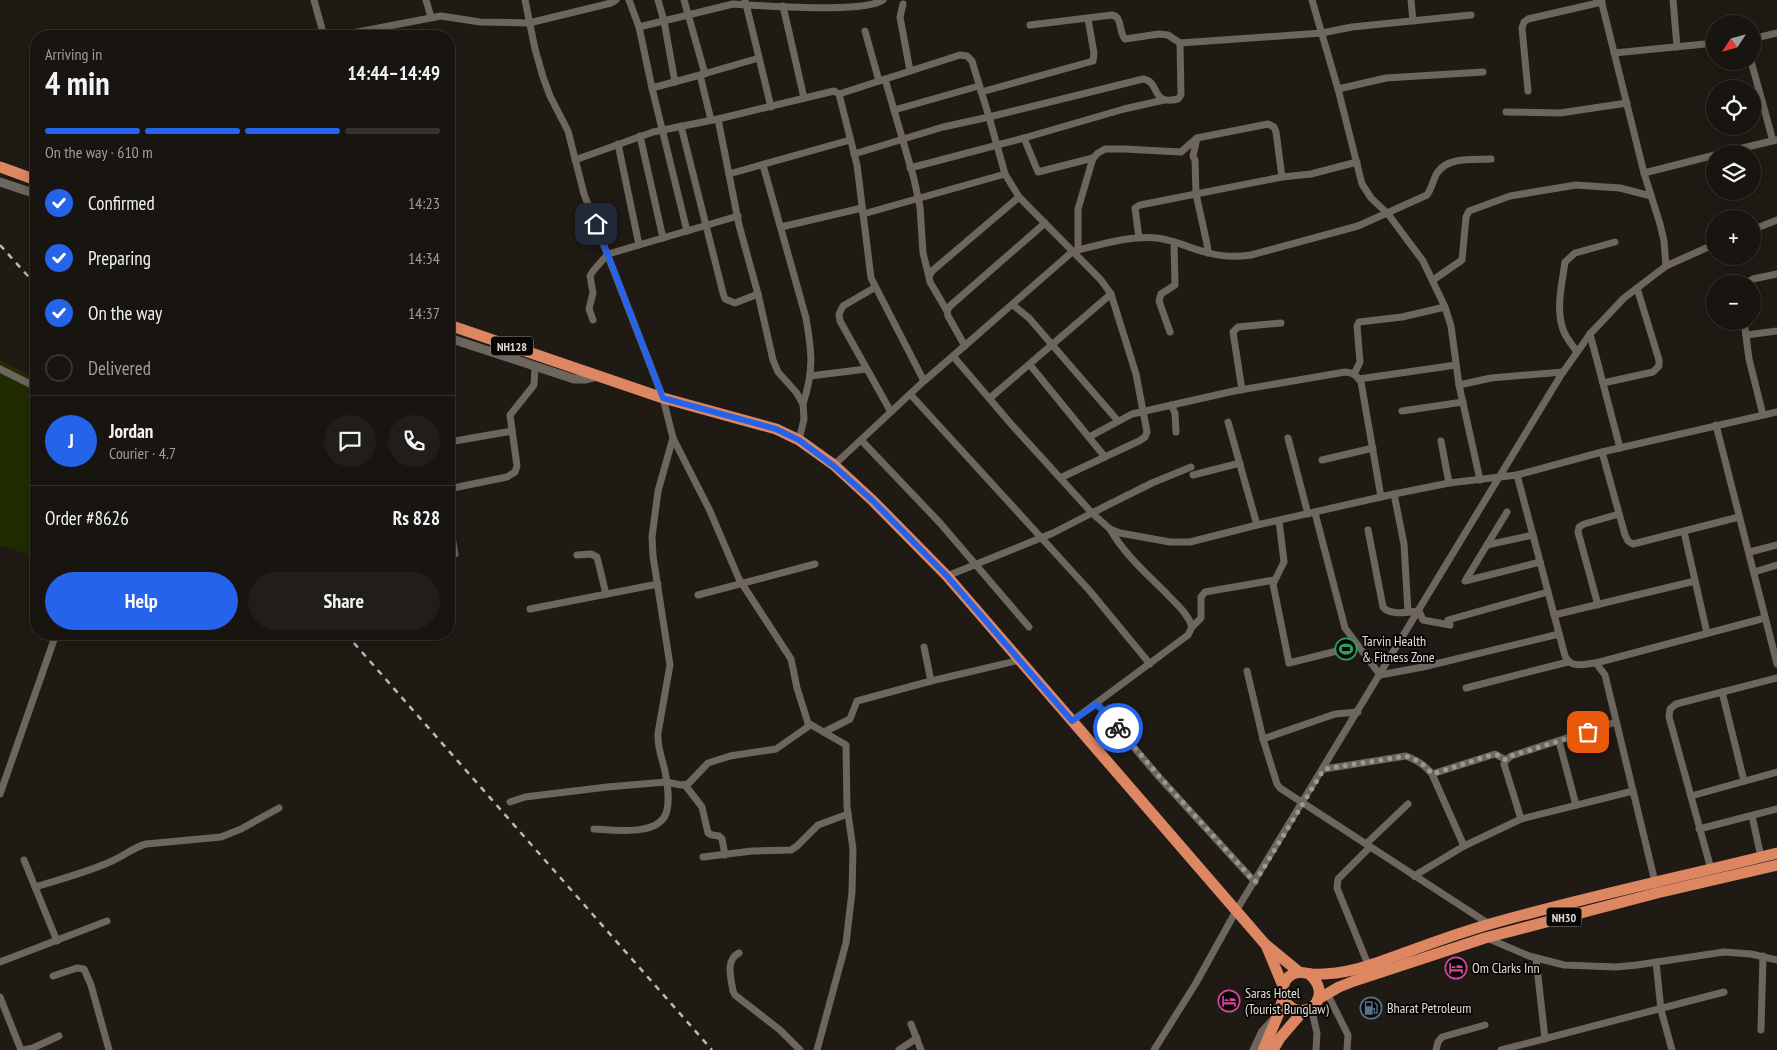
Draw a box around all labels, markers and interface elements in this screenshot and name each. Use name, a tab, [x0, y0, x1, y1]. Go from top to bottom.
north arrow	[1706, 15, 1761, 70]
map controls	[1706, 15, 1761, 330]
text: Arriving in	[45, 44, 102, 64]
text: 14:44–14:49	[347, 61, 440, 85]
text: 4 min	[45, 62, 110, 104]
button: locate	[1706, 80, 1761, 135]
text: On the way · 610 m	[45, 142, 153, 162]
button: layers	[1706, 145, 1761, 200]
icon: check	[45, 189, 73, 217]
text: Confirmed	[88, 191, 155, 215]
text: 14:23	[408, 193, 440, 213]
pin	[575, 203, 617, 245]
icon: home	[582, 210, 610, 238]
button: +	[1706, 210, 1761, 265]
icon: check	[45, 244, 73, 272]
text: Preparing	[88, 246, 151, 270]
text: 14:34	[408, 248, 440, 268]
button: −	[1706, 275, 1761, 330]
icon: check	[45, 299, 73, 327]
text: On the way	[88, 301, 162, 325]
text: 14:37	[408, 303, 440, 323]
road number: NH128	[491, 336, 533, 356]
text: Delivered	[88, 356, 151, 380]
button: chat	[324, 415, 376, 467]
button: phone	[388, 415, 440, 467]
text: Jordan	[109, 419, 153, 443]
text: J	[68, 429, 74, 453]
text: Courier · 4.7	[109, 443, 176, 463]
text: Order #8626	[45, 506, 129, 530]
text: Rs 828	[393, 506, 440, 530]
button: Help	[45, 572, 238, 630]
button: Share	[248, 572, 440, 630]
place label: Tarvin Health & Fitness Zone	[1362, 632, 1435, 666]
sports icon: Tarvin Health & Fitness Zone	[1334, 637, 1358, 661]
courier	[1093, 703, 1143, 753]
pin	[1567, 711, 1609, 753]
icon: bike	[1104, 714, 1132, 742]
icon: bag	[1574, 718, 1602, 746]
road number: NH30	[1546, 908, 1582, 926]
hotel icon: Om Clarks Inn	[1444, 956, 1468, 980]
place label: Om Clarks Inn	[1472, 959, 1540, 977]
place label: Saras Hotel (Tourist Bunglaw)	[1245, 984, 1330, 1018]
hotel icon: Saras Hotel (Tourist Bunglaw)	[1217, 989, 1241, 1013]
fuel station icon: Bharat Petroleum	[1359, 996, 1383, 1020]
place label: Bharat Petroleum	[1387, 999, 1471, 1017]

